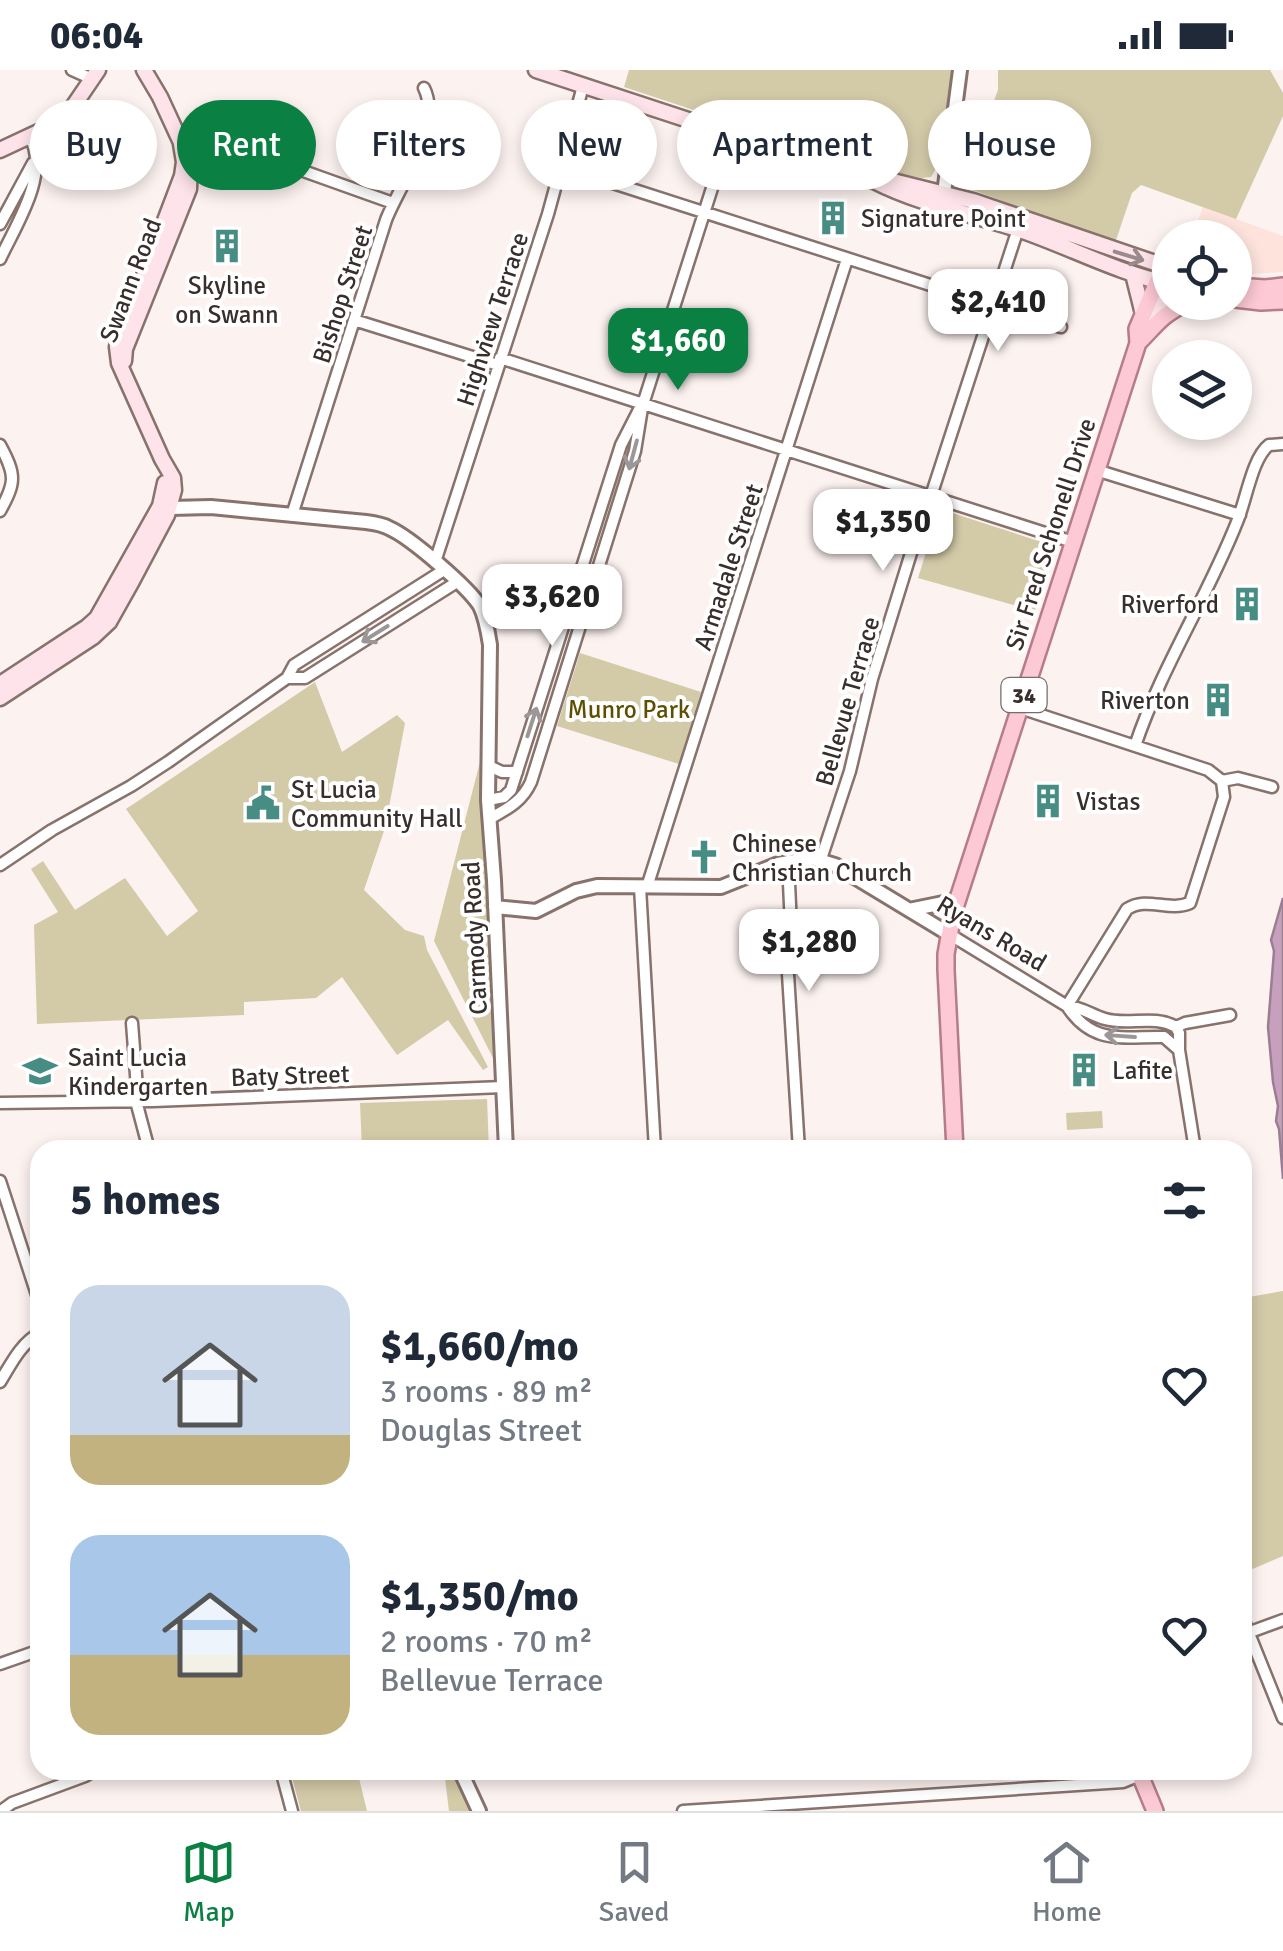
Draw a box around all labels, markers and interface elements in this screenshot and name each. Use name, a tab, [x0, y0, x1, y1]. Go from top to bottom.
text: 06:04	[50, 12, 143, 59]
chip: Buy	[30, 100, 157, 190]
chip: Rent	[177, 100, 316, 190]
chip: Filters	[336, 100, 501, 190]
chip: New	[521, 100, 657, 190]
chip: Apartment	[677, 100, 908, 190]
chip: House	[928, 100, 1091, 190]
building icon: Signature Point	[814, 199, 852, 237]
place label: Signature Point	[861, 203, 1026, 234]
street label: Swann Road	[93, 214, 168, 347]
map controls	[1152, 220, 1252, 440]
button: locate	[1152, 220, 1252, 320]
street label: Bishop Street	[306, 221, 379, 367]
building icon: Skyline on Swann	[208, 227, 246, 265]
street label: Highview Terrace	[450, 228, 535, 410]
one-way arrow	[1113, 248, 1145, 266]
pin: $2,410	[917, 269, 1079, 354]
place label: Skyline on Swann	[175, 270, 279, 330]
text: $2,410	[950, 282, 1046, 321]
pin: $1,660	[597, 308, 759, 393]
text: $1,660	[630, 321, 726, 360]
button: layers	[1152, 340, 1252, 440]
street label: Sir Fred Schonell Drive	[998, 414, 1103, 654]
one-way arrow	[623, 439, 642, 471]
street label: Armadale Street	[687, 480, 770, 654]
pin: $1,350	[802, 489, 964, 574]
text: $1,350	[835, 502, 931, 541]
pin: $3,620	[471, 564, 633, 649]
text: $3,620	[504, 577, 600, 616]
building icon: Riverford	[1228, 585, 1266, 623]
place label: Riverford	[1121, 589, 1219, 620]
street label: Bellevue Terrace	[809, 613, 886, 789]
one-way arrow	[361, 623, 390, 644]
road number: 34	[1002, 678, 1046, 712]
building icon: Riverton	[1199, 681, 1237, 719]
place label: Riverton	[1100, 685, 1190, 716]
park label: Munro Park	[568, 694, 691, 725]
one-way arrow	[525, 707, 543, 739]
place label: St Lucia Community Hall	[291, 774, 463, 834]
building icon: Vistas	[1029, 782, 1067, 820]
public building icon: St Lucia Community Hall	[244, 784, 282, 822]
place label: Vistas	[1076, 786, 1141, 817]
place label: Chinese Christian Church	[732, 828, 912, 888]
church icon: Chinese Christian Church	[685, 838, 723, 876]
street label: Carmody Road	[455, 860, 494, 1016]
street label: Ryans Road	[931, 889, 1052, 978]
pin: $1,280	[728, 909, 890, 994]
text: $1,280	[761, 922, 857, 961]
one-way arrow	[1104, 1026, 1136, 1045]
place label: Saint Lucia Kindergarten	[68, 1042, 208, 1102]
building icon: Lafite	[1065, 1051, 1103, 1089]
school or university icon: Saint Lucia Kindergarten	[21, 1052, 59, 1090]
place label: Lafite	[1112, 1055, 1173, 1086]
street label: Baty Street	[230, 1058, 350, 1093]
icon: filters	[1157, 1173, 1212, 1228]
text: 5 homes	[70, 1175, 220, 1226]
text: $1,660/mo	[380, 1321, 579, 1372]
icon: home	[150, 1325, 270, 1445]
icon: heart	[1157, 1358, 1212, 1413]
text: 3 rooms · 89 m²	[380, 1372, 593, 1411]
text: Douglas Street	[380, 1411, 582, 1450]
text: $1,350/mo	[380, 1571, 579, 1622]
icon: home	[150, 1575, 270, 1695]
icon: heart	[1157, 1608, 1212, 1663]
text: 2 rooms · 70 m²	[380, 1622, 593, 1661]
text: Bellevue Terrace	[380, 1661, 604, 1700]
tab: Map	[181, 1835, 236, 1929]
tab: Saved	[599, 1835, 669, 1929]
tab: Home	[1032, 1835, 1102, 1929]

